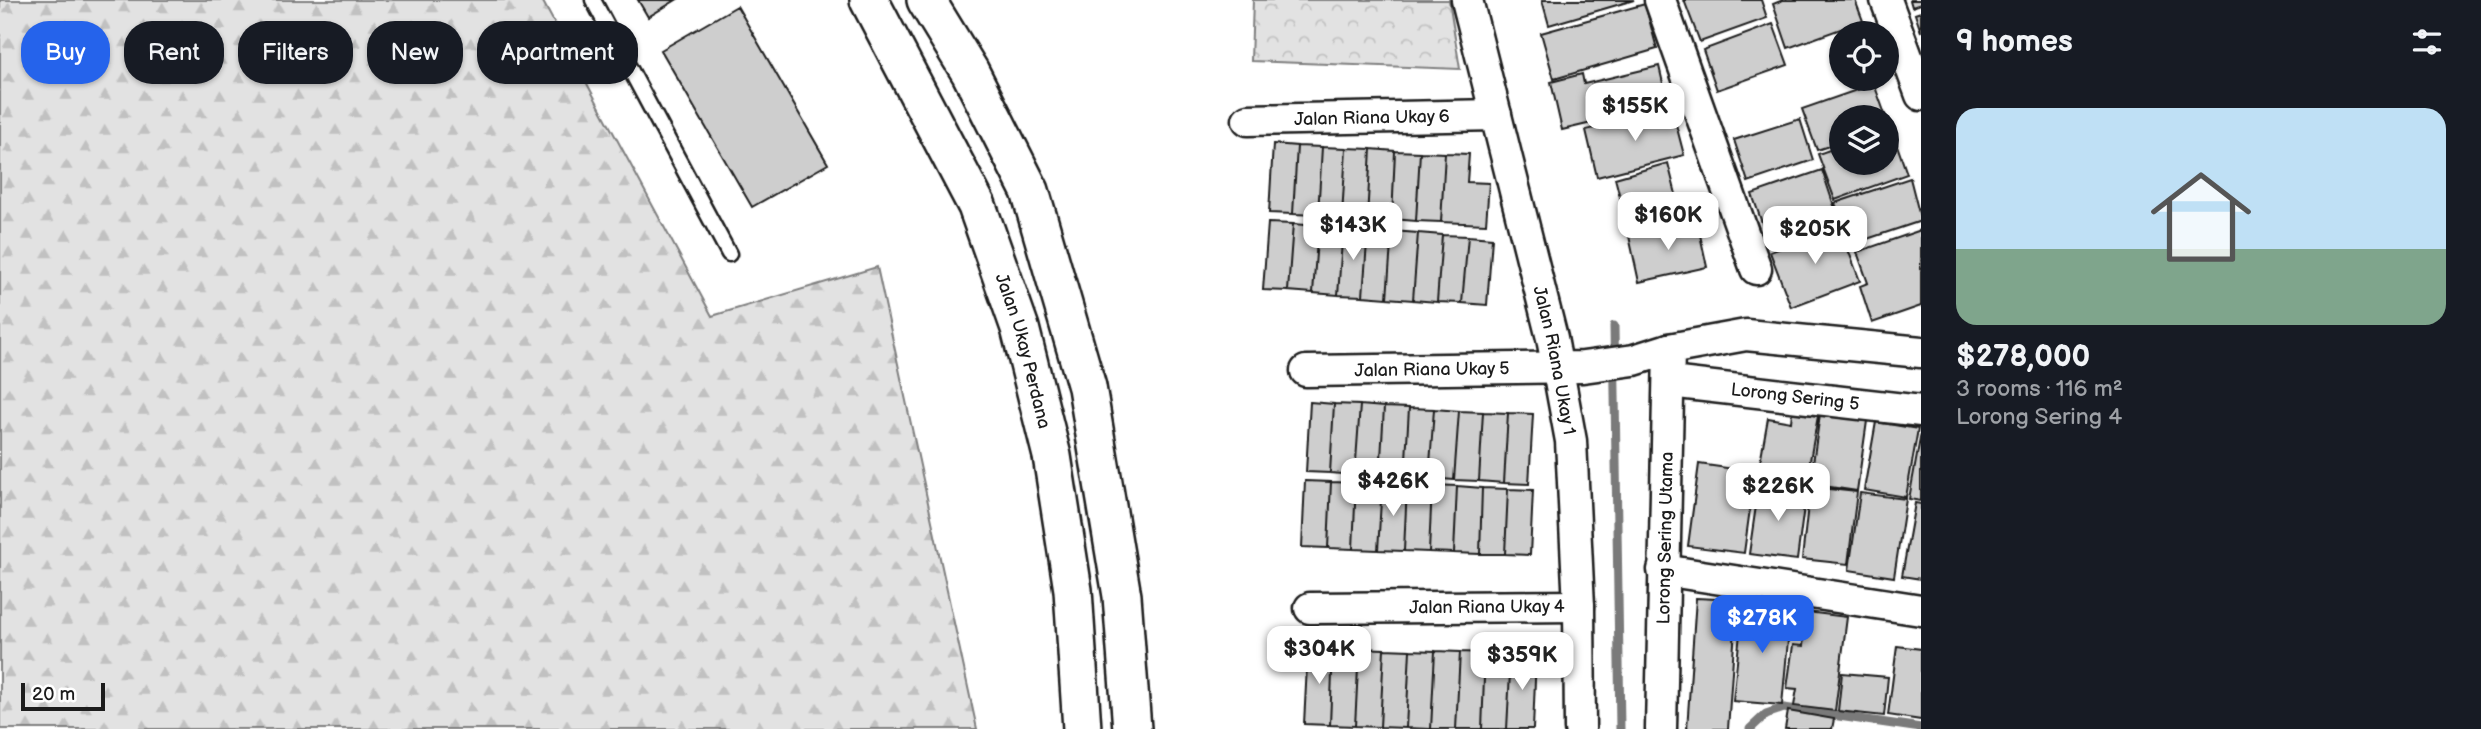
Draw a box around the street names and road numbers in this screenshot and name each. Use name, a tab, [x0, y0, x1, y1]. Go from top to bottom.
street label: Jalan Riana Ukay 6	[1294, 106, 1450, 130]
street label: Jalan Ukay Perdana	[991, 271, 1055, 431]
street label: Jalan Riana Ukay 1	[1528, 284, 1580, 437]
street label: Jalan Riana Ukay 5	[1354, 358, 1510, 381]
street label: Lorong Sering 5	[1730, 379, 1861, 415]
street label: Lorong Sering Utama	[1653, 452, 1678, 625]
street label: Jalan Riana Ukay 4	[1409, 596, 1565, 618]

